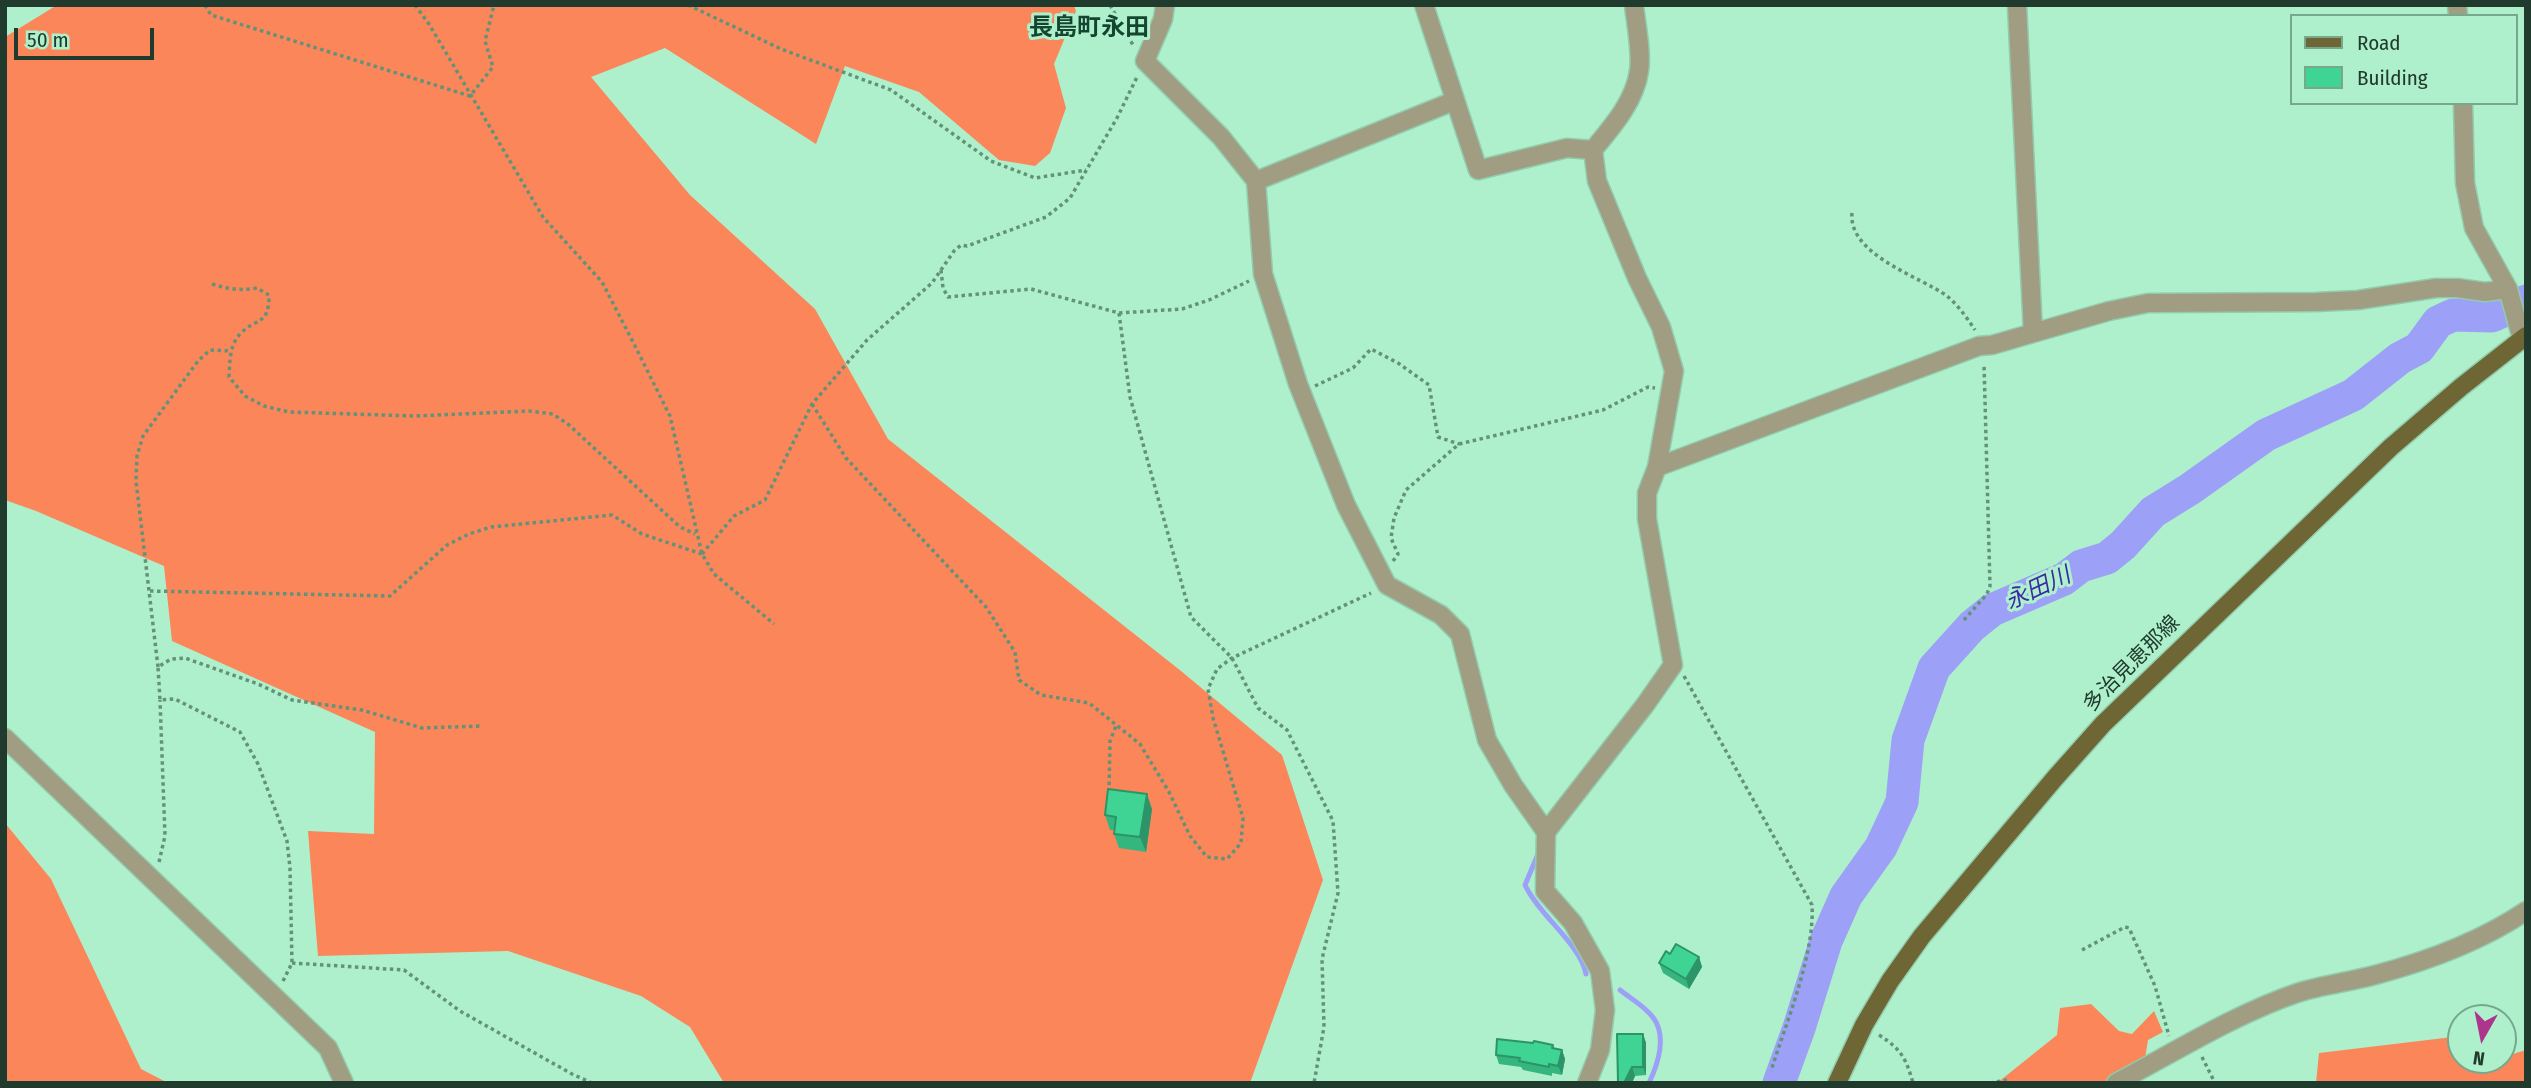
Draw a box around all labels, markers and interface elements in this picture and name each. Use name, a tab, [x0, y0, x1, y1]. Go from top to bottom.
scale bar	[18, 14, 158, 58]
district label: 長島町永田	[1029, 14, 1149, 42]
legend	[2290, 14, 2517, 105]
text: 50 m	[27, 27, 69, 53]
text: Road	[2357, 30, 2401, 56]
text: Building	[2357, 65, 2428, 91]
water label: 永田川	[2001, 562, 2075, 616]
street label: 多治見恵那線	[2079, 611, 2185, 717]
north arrow	[2447, 1004, 2517, 1074]
text: N	[2472, 1046, 2486, 1071]

